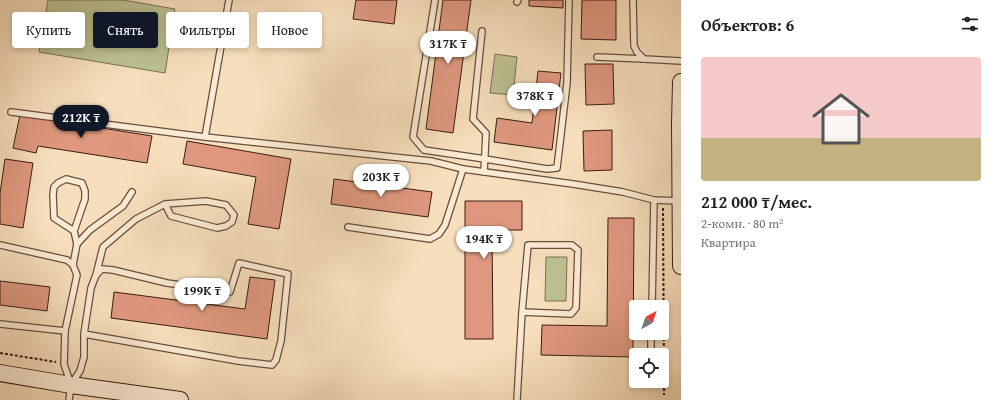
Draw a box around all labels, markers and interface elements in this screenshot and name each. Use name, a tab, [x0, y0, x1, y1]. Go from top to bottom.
chip: Купить	[12, 12, 85, 48]
chip: Снять	[93, 12, 158, 48]
chip: Фильтры	[166, 12, 249, 48]
chip: Новое	[257, 12, 322, 48]
text: Объектов: 6	[701, 12, 794, 37]
icon: filters	[959, 13, 981, 35]
pin: 317K ₸	[415, 31, 481, 65]
text: 317K ₸	[429, 34, 467, 53]
pin: 378K ₸	[502, 83, 568, 117]
icon: home	[805, 83, 877, 155]
text: 378K ₸	[516, 86, 554, 105]
pin: 212K ₸	[48, 105, 114, 139]
text: 212K ₸	[62, 108, 100, 127]
pin: 203K ₸	[348, 164, 414, 198]
text: 203K ₸	[362, 167, 400, 186]
text: 212 000 ₸/мес.	[701, 189, 812, 214]
text: 2-комн. · 80 m²	[701, 214, 783, 233]
pin: 194K ₸	[451, 226, 517, 260]
text: 194K ₸	[465, 229, 503, 248]
text: Квартира	[701, 233, 756, 252]
pin: 199K ₸	[169, 278, 235, 312]
text: 199K ₸	[183, 281, 221, 300]
north arrow	[629, 300, 669, 340]
map controls	[629, 300, 669, 388]
button: locate	[629, 348, 669, 388]

